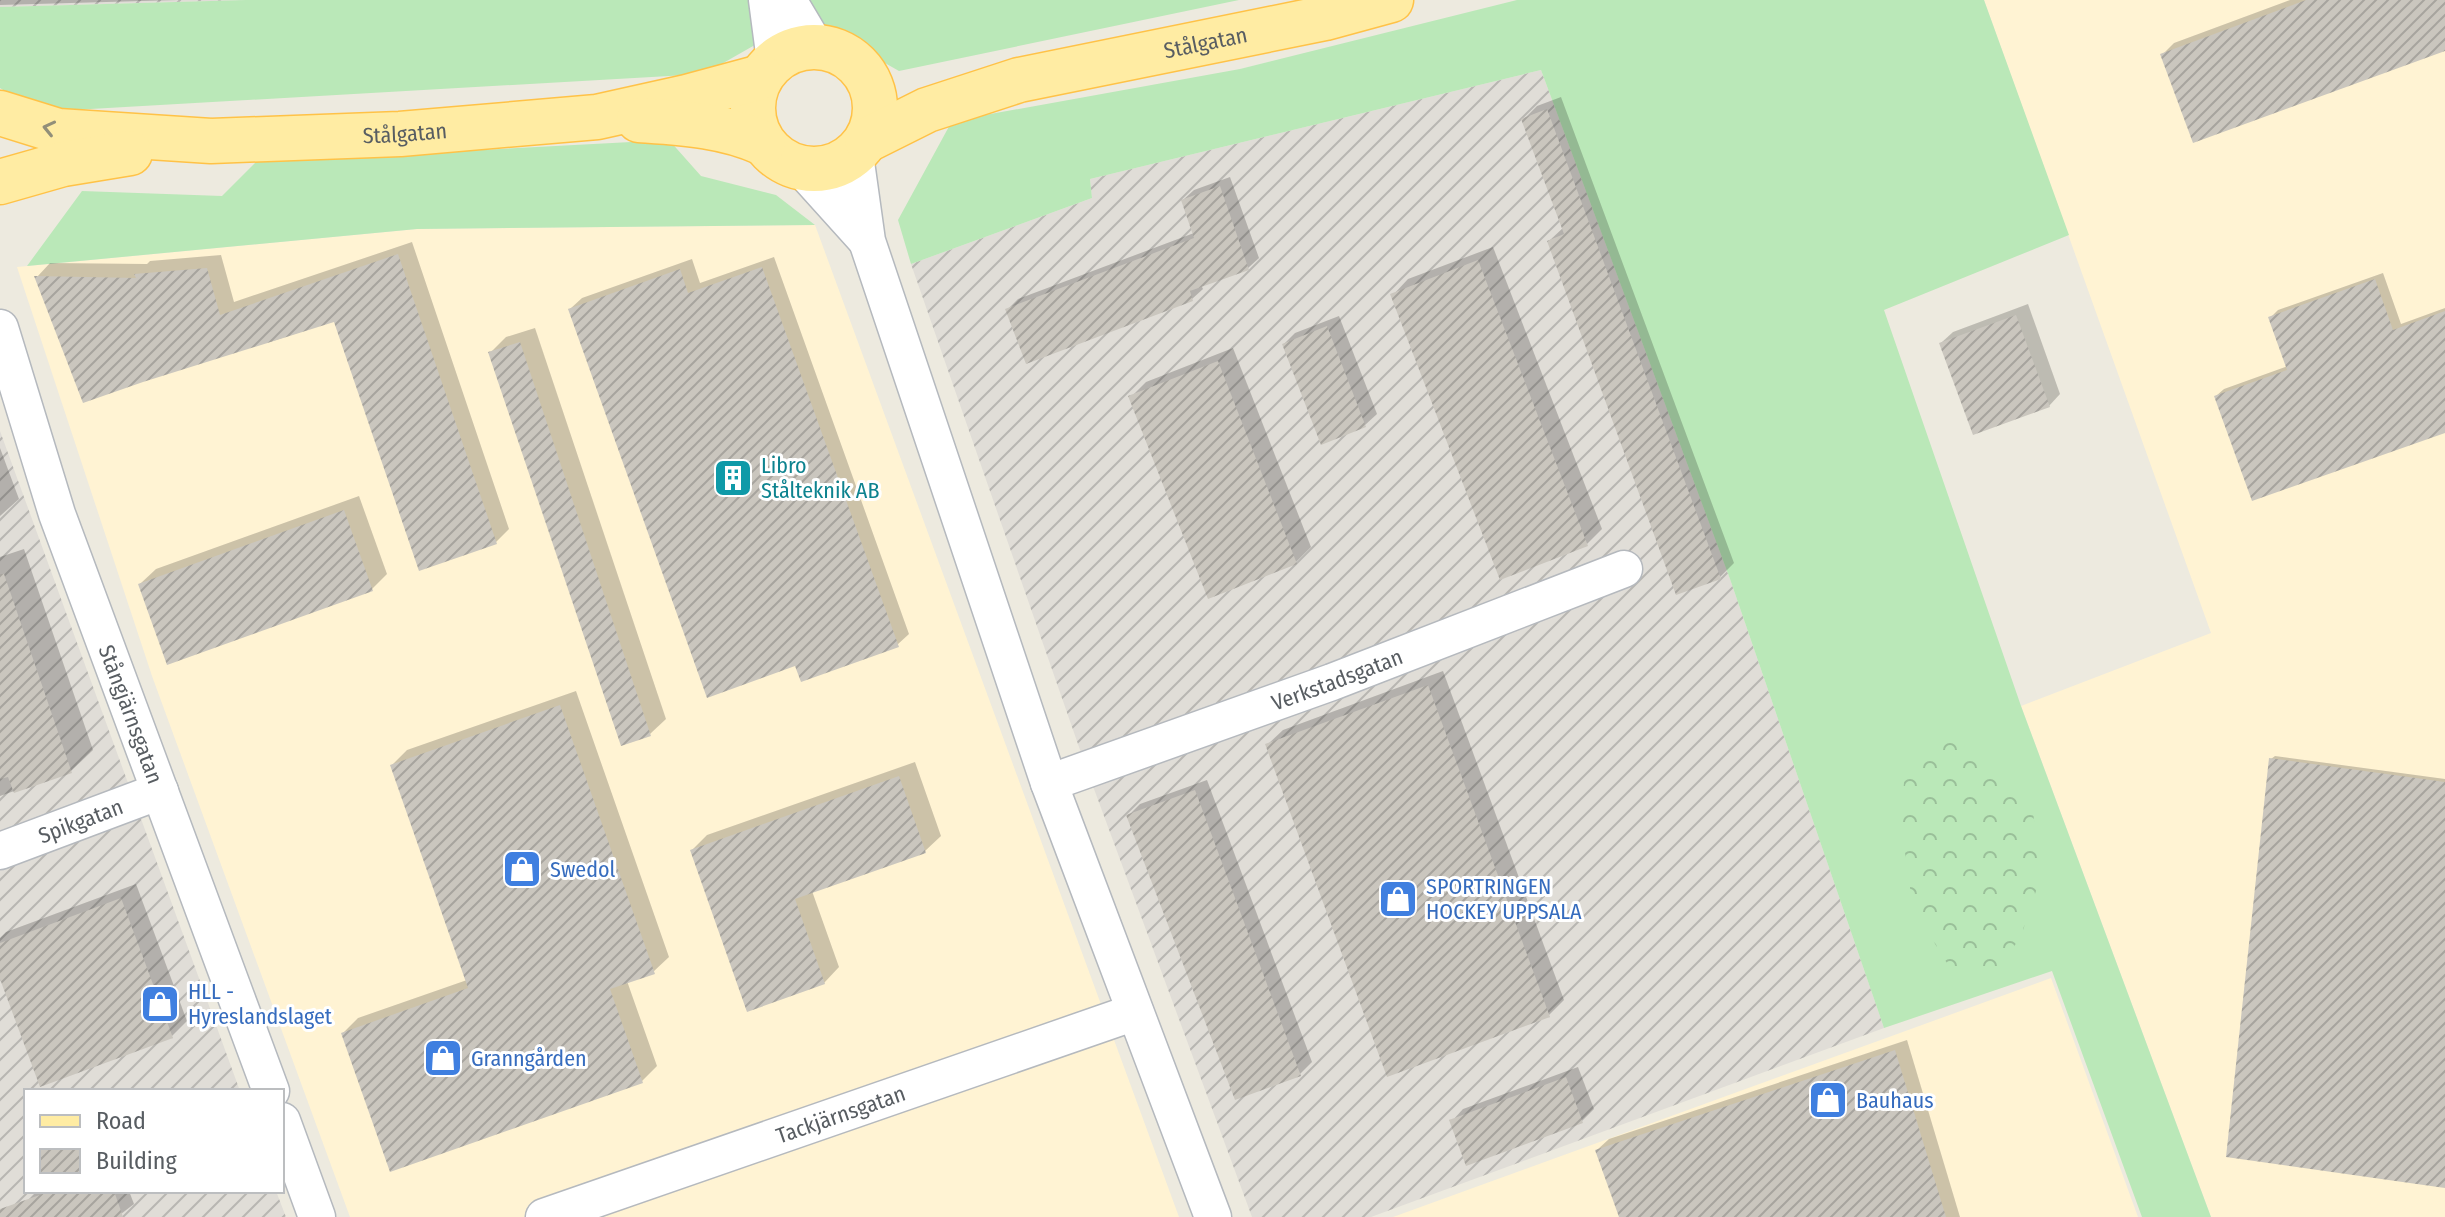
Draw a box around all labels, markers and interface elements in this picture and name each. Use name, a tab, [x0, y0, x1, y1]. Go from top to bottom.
street label: Stålgatan	[1161, 21, 1249, 64]
street label: Stålgatan	[362, 117, 448, 149]
one-way arrow	[43, 120, 57, 137]
place label: Libro Stålteknik AB	[761, 452, 879, 504]
building icon: Libro Stålteknik AB	[712, 457, 754, 499]
street label: Stångjärnsgatan	[93, 641, 169, 787]
street label: Verkstadsgatan	[1268, 643, 1406, 716]
street label: Spikgatan	[34, 793, 127, 849]
shop icon: Swedol	[501, 848, 543, 890]
place label: Swedol	[550, 856, 616, 883]
place label: SPORTRINGEN HOCKEY UPPSALA	[1426, 873, 1582, 925]
shop icon: SPORTRINGEN HOCKEY UPPSALA	[1377, 878, 1419, 920]
place label: HLL - Hyreslandslaget	[188, 978, 333, 1030]
shop icon: HLL - Hyreslandslaget	[139, 983, 181, 1025]
shop icon: Granngården	[422, 1037, 464, 1079]
place label: Granngården	[471, 1045, 587, 1072]
street label: Tackjärnsgatan	[773, 1079, 909, 1149]
shop icon: Bauhaus	[1807, 1079, 1849, 1121]
place label: Bauhaus	[1856, 1087, 1934, 1114]
legend	[24, 1089, 284, 1193]
text: Road	[96, 1107, 146, 1135]
text: Building	[96, 1147, 178, 1175]

